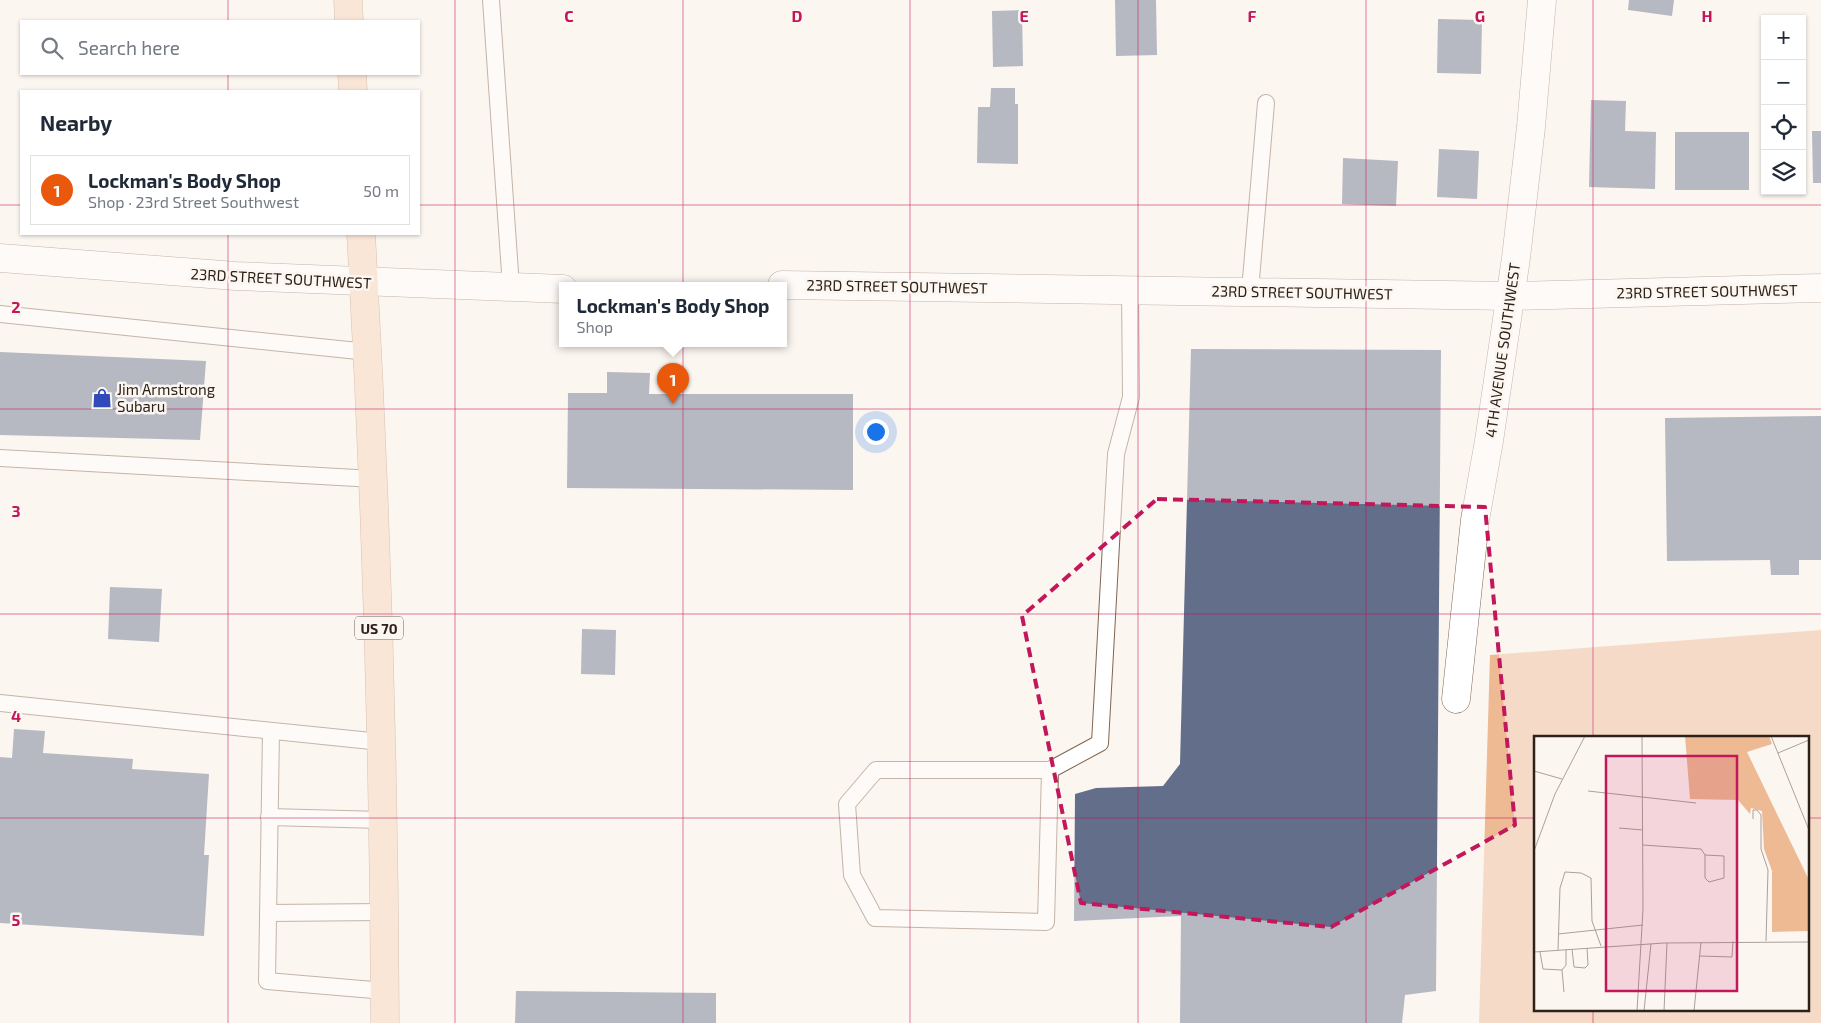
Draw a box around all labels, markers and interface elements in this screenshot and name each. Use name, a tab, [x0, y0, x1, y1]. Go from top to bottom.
text: C	[564, 6, 574, 25]
text: D	[792, 6, 803, 25]
text: E	[1019, 6, 1029, 25]
text: F	[1248, 6, 1257, 25]
text: G	[1475, 6, 1485, 25]
text: H	[1701, 6, 1713, 25]
map controls	[1761, 15, 1806, 195]
button: +	[1761, 15, 1806, 60]
search box	[20, 20, 420, 75]
icon: search	[38, 34, 66, 62]
text: Search here	[78, 36, 180, 59]
button: −	[1761, 60, 1806, 105]
button: locate	[1761, 105, 1806, 150]
text: Nearby	[40, 110, 112, 135]
button: layers	[1761, 150, 1806, 195]
text: Lockman's Body Shop	[88, 169, 281, 192]
text: 1	[54, 181, 60, 200]
text: 50 m	[363, 181, 399, 200]
text: Shop · 23rd Street Southwest	[88, 192, 299, 211]
street label: 4TH AVENUE SOUTHWEST	[1481, 261, 1523, 439]
street label: 23RD STREET SOUTHWEST	[190, 264, 372, 292]
street label: 23RD STREET SOUTHWEST	[806, 275, 988, 297]
street label: 23RD STREET SOUTHWEST	[1616, 280, 1798, 302]
street label: 23RD STREET SOUTHWEST	[1211, 281, 1393, 303]
popup	[559, 282, 787, 347]
text: Lockman's Body Shop	[576, 294, 770, 317]
text: 2	[11, 297, 21, 316]
text: Shop	[576, 317, 613, 336]
pin: 1	[657, 363, 689, 404]
place label: Jim Armstrong Subaru	[117, 380, 216, 415]
shop icon: Jim Armstrong Subaru	[91, 387, 113, 409]
your location	[863, 419, 889, 445]
text: 3	[11, 501, 21, 520]
road number: US 70	[355, 616, 403, 640]
text: 4	[11, 706, 21, 725]
inset map	[1534, 736, 1808, 1010]
text: 5	[12, 910, 21, 929]

